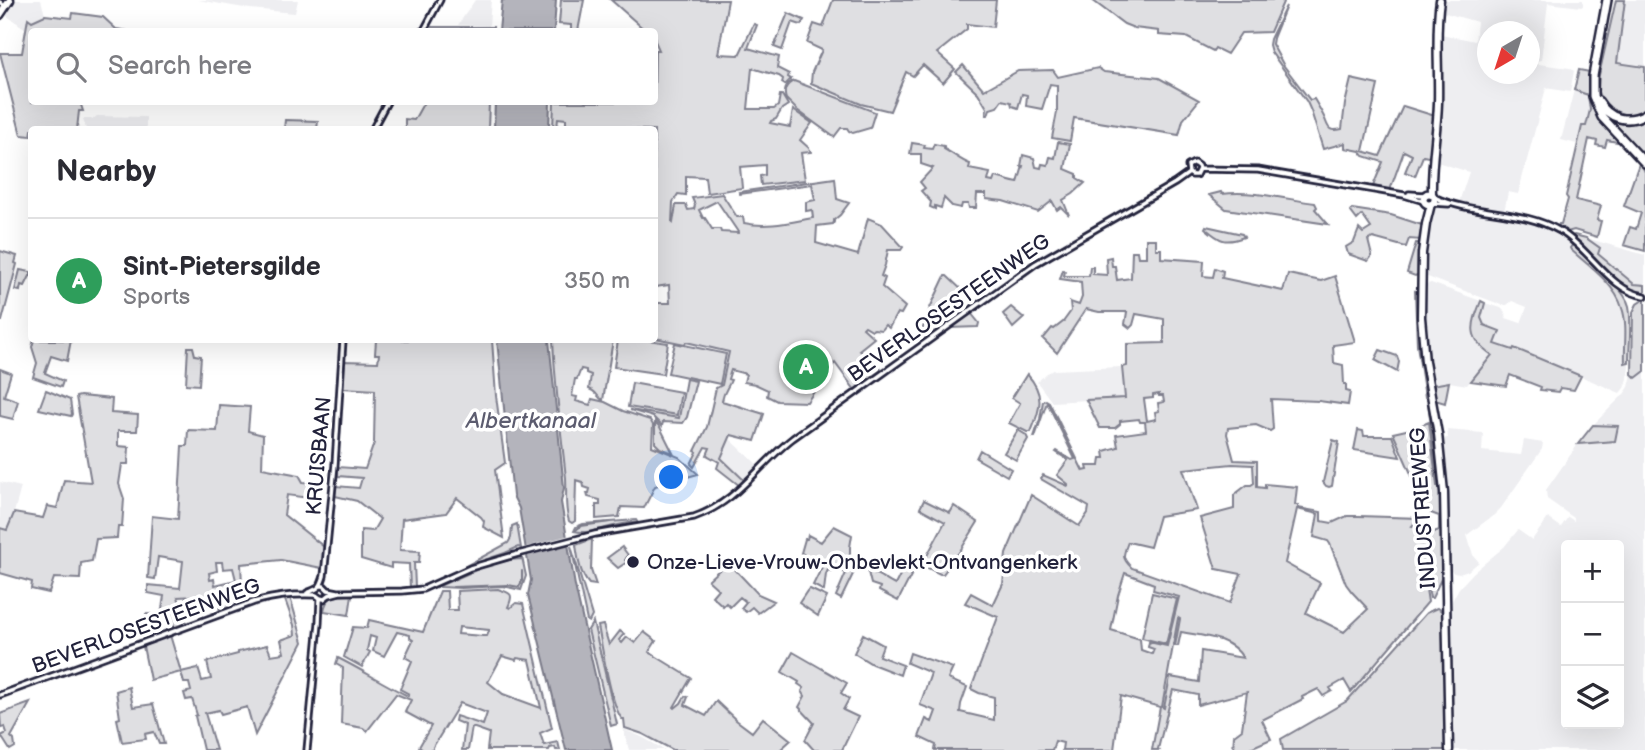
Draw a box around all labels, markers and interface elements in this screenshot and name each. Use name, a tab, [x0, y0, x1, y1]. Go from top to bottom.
north arrow	[1477, 21, 1540, 84]
search box	[28, 28, 658, 105]
icon: search	[52, 48, 90, 86]
text: Search here	[108, 51, 252, 82]
text: Nearby	[56, 154, 156, 190]
street label: BEVERLOSESTEENWEG	[843, 229, 1055, 387]
text: Sint-Pietersgilde	[123, 252, 321, 283]
text: A	[72, 267, 86, 295]
text: 350 m	[564, 267, 630, 295]
text: Sports	[123, 283, 190, 311]
pin: A	[783, 341, 829, 393]
street label: KRUISBAAN	[301, 396, 337, 516]
water label: Albertkanaal	[465, 407, 597, 435]
street label: INDUSTRIEWEG	[1405, 426, 1441, 590]
your location	[654, 460, 688, 494]
map controls	[1561, 540, 1624, 729]
button: +	[1561, 540, 1624, 603]
place label: Onze-Lieve-Vrouw-Onbevlekt-Ontvangenkerk	[647, 550, 1078, 575]
marker: Onze-Lieve-Vrouw-Onbevlekt-Ontvangenkerk	[625, 554, 641, 570]
street label: BEVERLOSESTEENWEG	[28, 573, 264, 679]
button: −	[1561, 603, 1624, 666]
button: layers	[1561, 666, 1624, 729]

